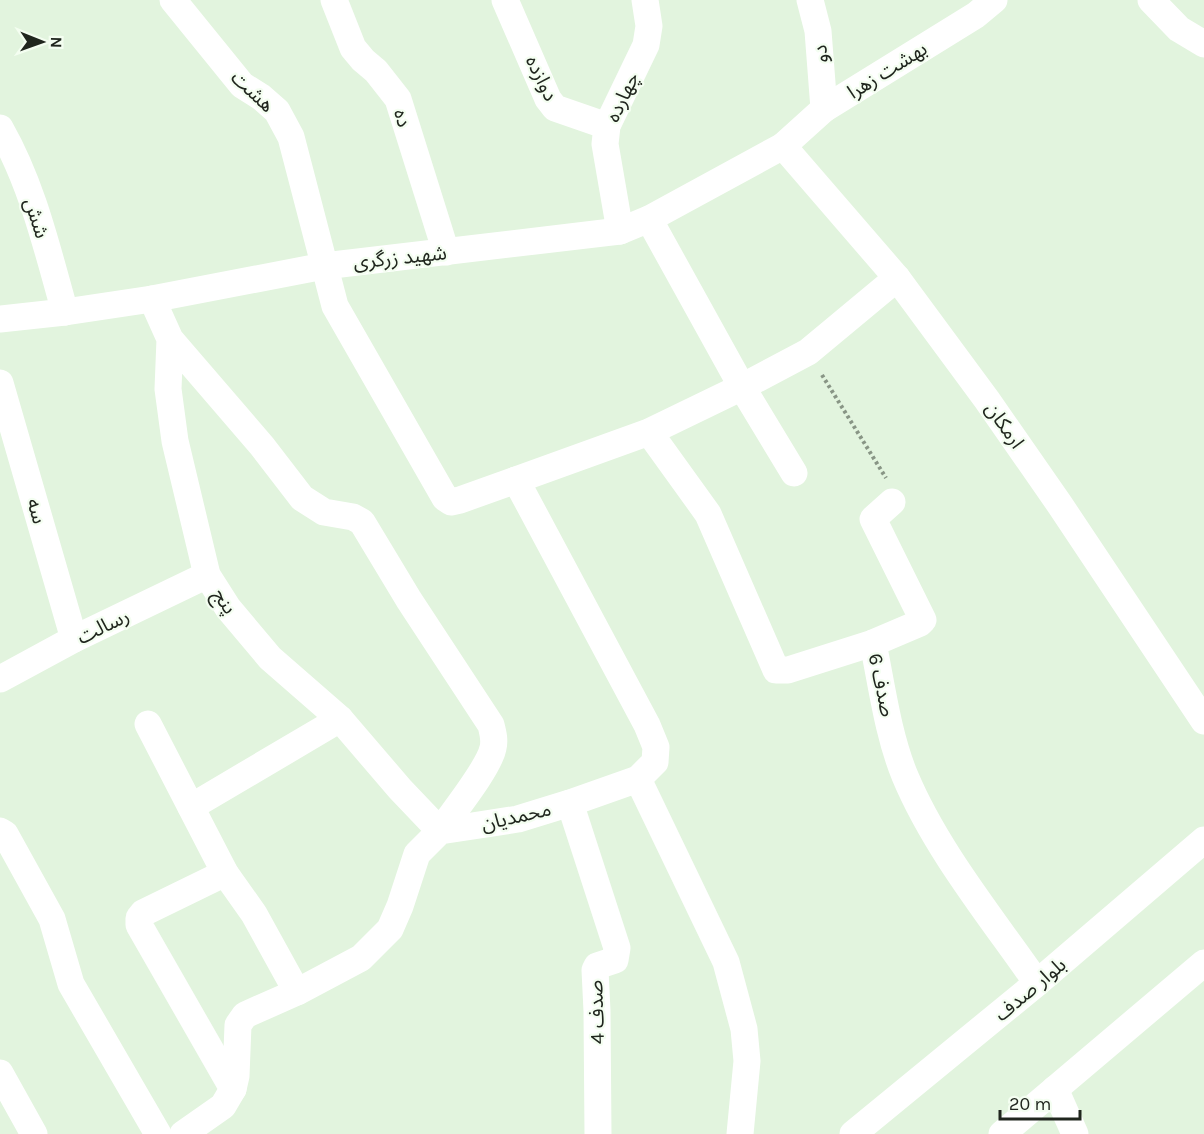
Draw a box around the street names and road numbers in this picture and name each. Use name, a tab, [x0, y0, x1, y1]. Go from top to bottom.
street label: بهشت زهرا	[843, 37, 931, 104]
street label: دو	[808, 44, 833, 64]
street label: دوازده	[521, 52, 562, 105]
street label: هشت	[226, 66, 279, 117]
street label: چهارده	[601, 69, 645, 126]
street label: ده	[389, 106, 416, 130]
street label: شش	[19, 195, 54, 241]
street label: شهید زرگری	[352, 241, 448, 274]
street label: ارمکان	[980, 398, 1029, 453]
street label: سه	[22, 496, 51, 527]
street label: پنج	[205, 584, 241, 620]
street label: رسالت	[73, 604, 133, 649]
street label: صدف 6	[864, 651, 899, 719]
street label: محمدیان	[479, 797, 553, 836]
street label: بلوار صدف	[990, 953, 1071, 1026]
street label: صدف 4	[584, 979, 609, 1045]

